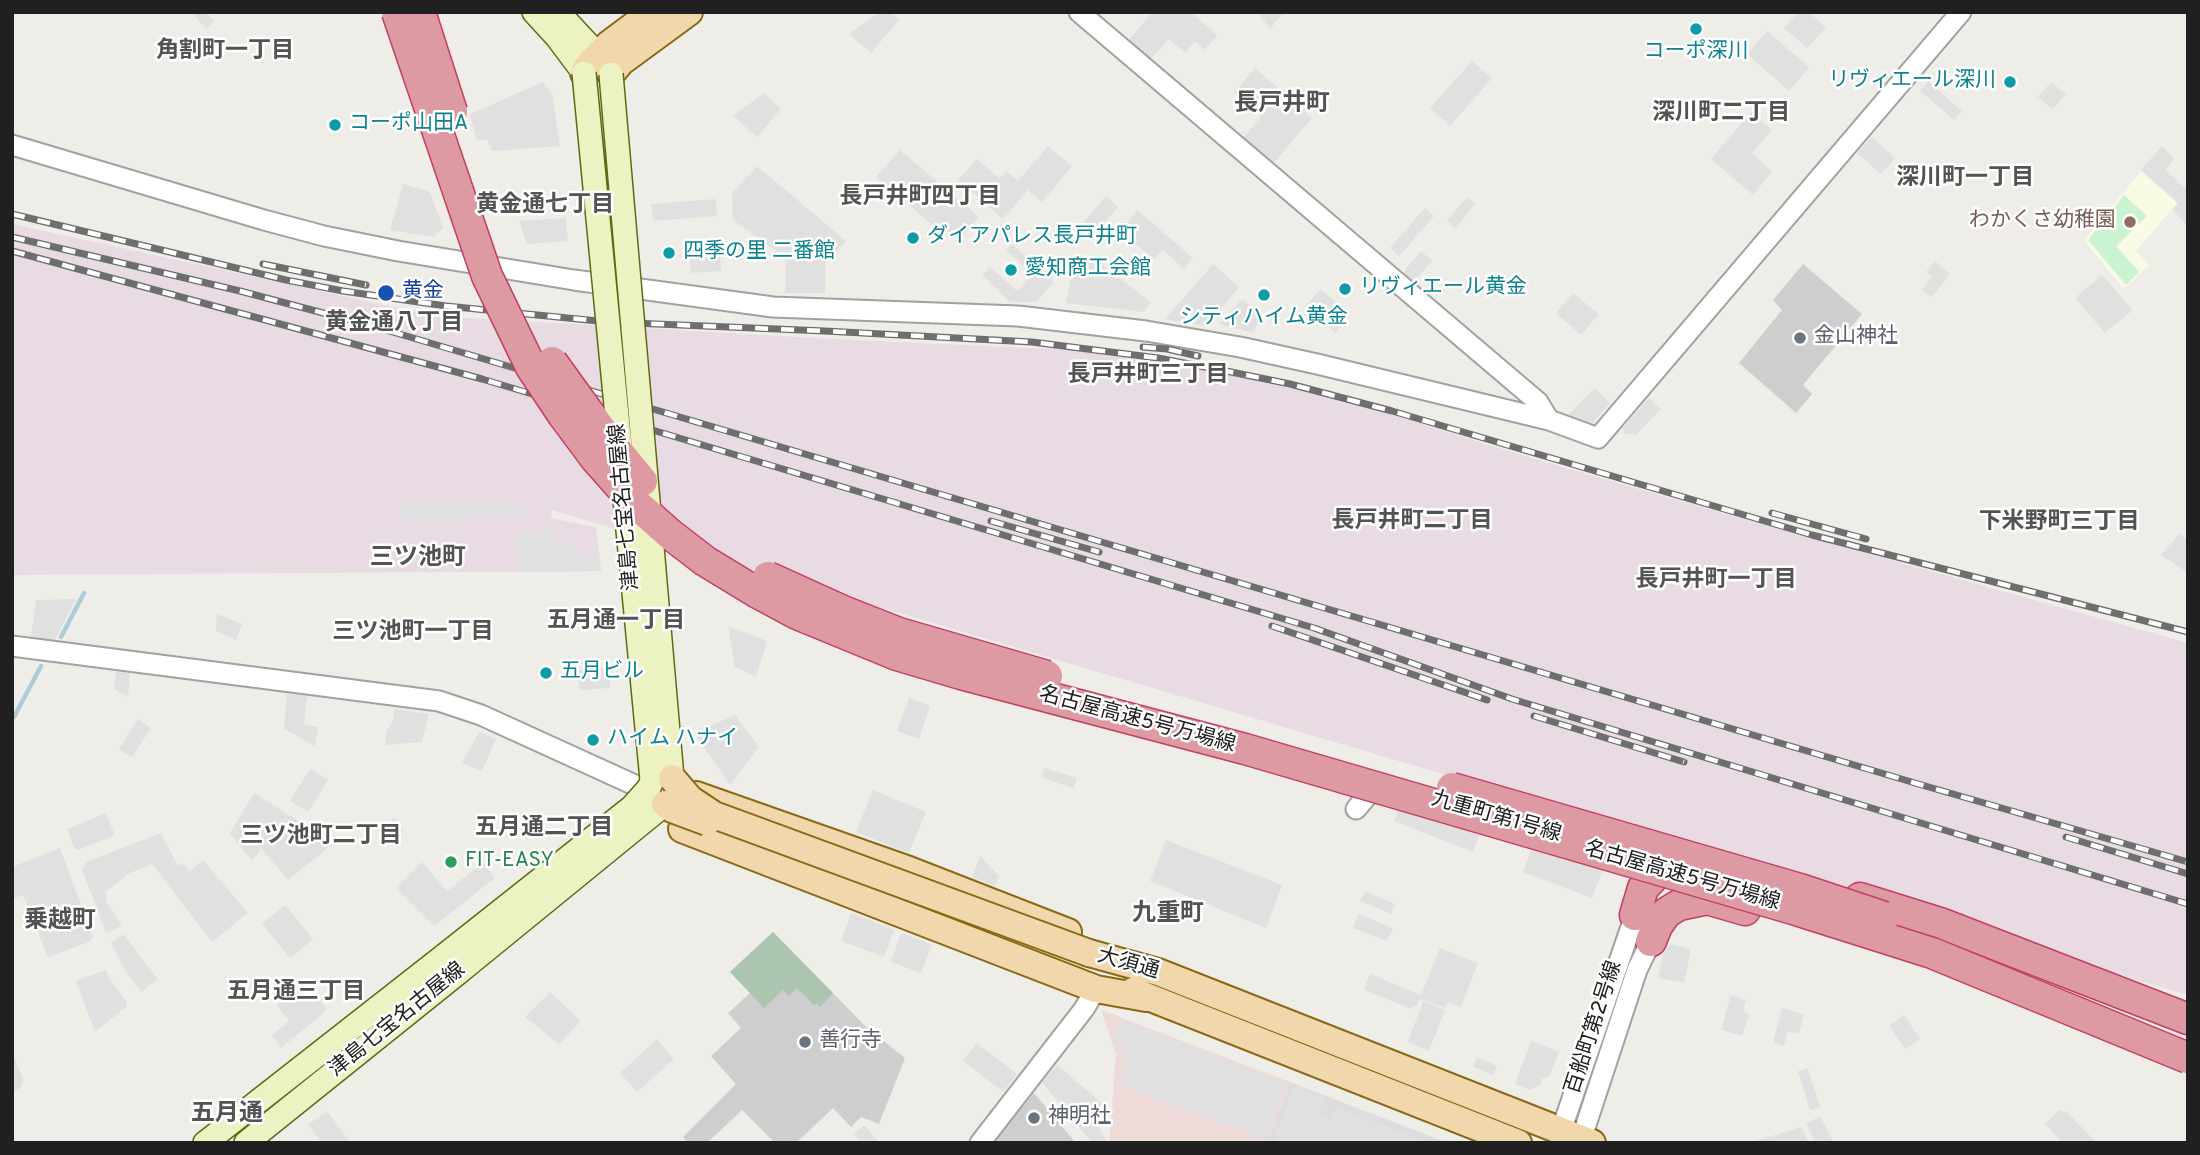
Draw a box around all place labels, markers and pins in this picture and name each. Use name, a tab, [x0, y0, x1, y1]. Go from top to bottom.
marker: コーポ深川	[1688, 21, 1704, 37]
place label: コーポ深川	[1644, 40, 1748, 66]
place label: リヴィエール深川	[1828, 69, 1996, 95]
marker: リヴィエール深川	[2002, 74, 2018, 90]
place label: コーポ山田A	[349, 112, 468, 138]
marker: コーポ山田A	[327, 117, 343, 133]
place label: わかくさ幼稚園	[1969, 209, 2116, 235]
marker: わかくさ幼稚園	[2122, 214, 2138, 230]
place label: ダイアパレス長戸井町	[927, 225, 1137, 251]
marker: ダイアパレス長戸井町	[905, 230, 921, 246]
place label: 四季の里 二番館	[683, 240, 835, 266]
marker: 四季の里 二番館	[661, 245, 677, 261]
place label: 愛知商工会館	[1025, 257, 1151, 283]
marker: 愛知商工会館	[1003, 262, 1019, 278]
place label: リヴィエール黄金	[1359, 276, 1527, 302]
place label: 黄金	[402, 280, 444, 306]
marker: リヴィエール黄金	[1337, 281, 1353, 297]
marker: 黄金	[376, 283, 396, 303]
marker: シティハイム黄金	[1256, 287, 1272, 303]
place label: シティハイム黄金	[1180, 306, 1348, 332]
place label: 金山神社	[1814, 325, 1898, 351]
marker: 金山神社	[1792, 330, 1808, 346]
place label: 五月ビル	[560, 660, 644, 686]
marker: 五月ビル	[538, 665, 554, 681]
place label: ハイム ハナイ	[607, 727, 738, 753]
marker: ハイム ハナイ	[585, 732, 601, 748]
place label: FIT-EASY	[465, 849, 554, 875]
marker: FIT-EASY	[443, 854, 459, 870]
place label: 善行寺	[819, 1029, 882, 1055]
marker: 善行寺	[797, 1034, 813, 1050]
place label: 神明社	[1048, 1105, 1111, 1131]
marker: 神明社	[1026, 1110, 1042, 1126]

